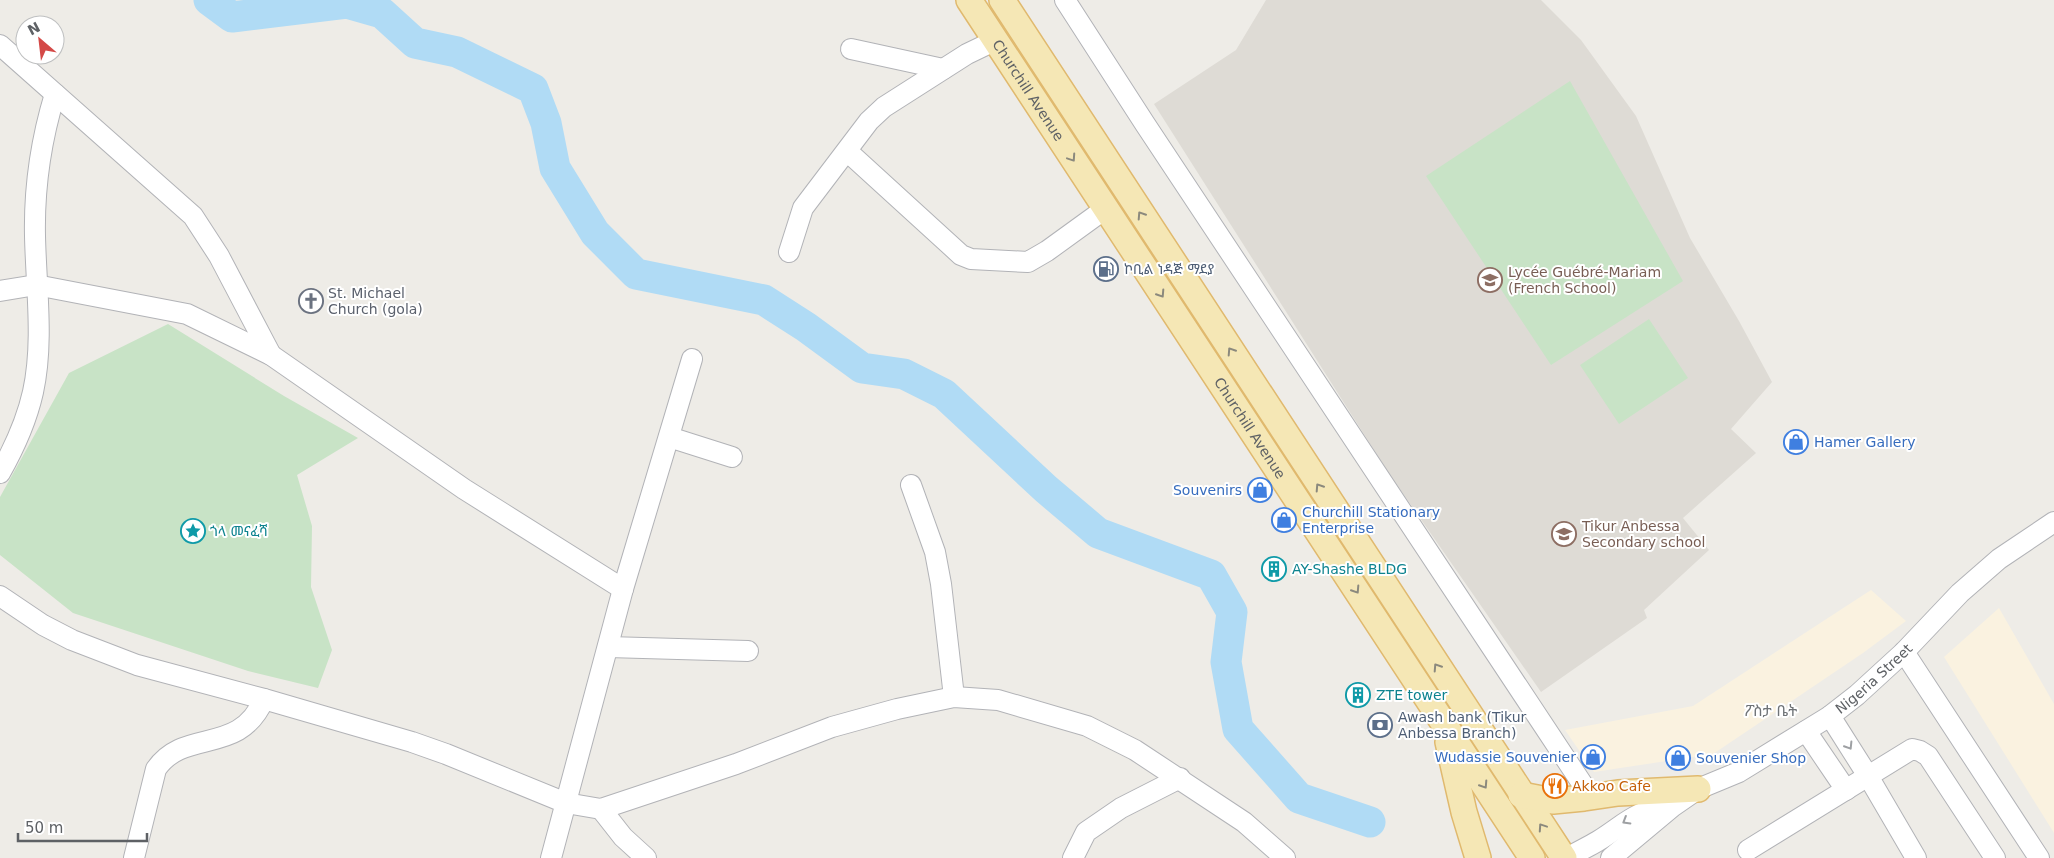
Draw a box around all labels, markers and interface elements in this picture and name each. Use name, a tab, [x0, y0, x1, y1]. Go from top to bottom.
north arrow	[15, 15, 65, 65]
text: N	[25, 19, 43, 38]
street label: Churchill Avenue	[989, 37, 1067, 144]
one-way arrow	[1066, 152, 1075, 162]
one-way arrow	[1138, 211, 1148, 220]
fuel station icon: ኮቢል ነዳጅ ማደያ	[1093, 256, 1119, 282]
place label: ኮቢል ነዳጅ ማደያ	[1124, 261, 1214, 277]
place label: Lycée Guébré-Mariam (French School)	[1508, 264, 1661, 296]
school or university icon: Lycée Guébré-Mariam (French School)	[1477, 267, 1503, 293]
place label: St. Michael Church (gola)	[328, 285, 423, 317]
church icon: St. Michael Church (gola)	[298, 288, 324, 314]
one-way arrow	[1155, 288, 1164, 297]
one-way arrow	[1227, 347, 1237, 356]
street label: Churchill Avenue	[1211, 374, 1289, 482]
shop icon: Hamer Gallery	[1783, 429, 1809, 455]
place label: Hamer Gallery	[1814, 434, 1915, 450]
shop icon: Souvenirs	[1247, 477, 1273, 503]
place label: Souvenirs	[1173, 482, 1242, 498]
one-way arrow	[1316, 483, 1326, 492]
place label: Churchill Stationary Enterprise	[1302, 504, 1440, 536]
shop icon: Churchill Stationary Enterprise	[1271, 507, 1297, 533]
place icon: ጎላ መናፈሻ	[180, 518, 206, 544]
place label: Tikur Anbessa Secondary school	[1581, 518, 1705, 550]
school or university icon: Tikur Anbessa Secondary school	[1551, 521, 1577, 547]
place label: ጎላ መናፈሻ	[210, 523, 268, 539]
building icon: AY-Shashe BLDG	[1261, 556, 1287, 582]
place label: AY-Shashe BLDG	[1292, 561, 1407, 577]
one-way arrow	[1350, 585, 1359, 594]
street label: Nigeria Street	[1832, 640, 1916, 717]
one-way arrow	[1434, 663, 1443, 672]
building icon: ZTE tower	[1345, 682, 1371, 708]
place label: ZTE tower	[1376, 687, 1448, 703]
district label: ፖስታ ቤት	[1745, 702, 1797, 720]
place label: Awash bank (Tikur Anbessa Branch)	[1398, 709, 1527, 741]
bank icon: Awash bank (Tikur Anbessa Branch)	[1367, 712, 1393, 738]
one-way arrow	[1842, 740, 1852, 749]
shop icon: Wudassie Souvenier	[1580, 744, 1606, 770]
shop icon: Souvenier Shop	[1665, 745, 1691, 771]
place label: Wudassie Souvenier	[1434, 749, 1576, 765]
place label: Souvenier Shop	[1696, 750, 1806, 766]
restaurant icon: Akkoo Cafe	[1542, 773, 1568, 799]
place label: Akkoo Cafe	[1572, 778, 1651, 794]
one-way arrow	[1477, 779, 1487, 788]
scale bar	[18, 810, 146, 842]
one-way arrow	[1623, 815, 1632, 825]
text: 50 m	[25, 819, 63, 837]
one-way arrow	[1539, 823, 1549, 832]

